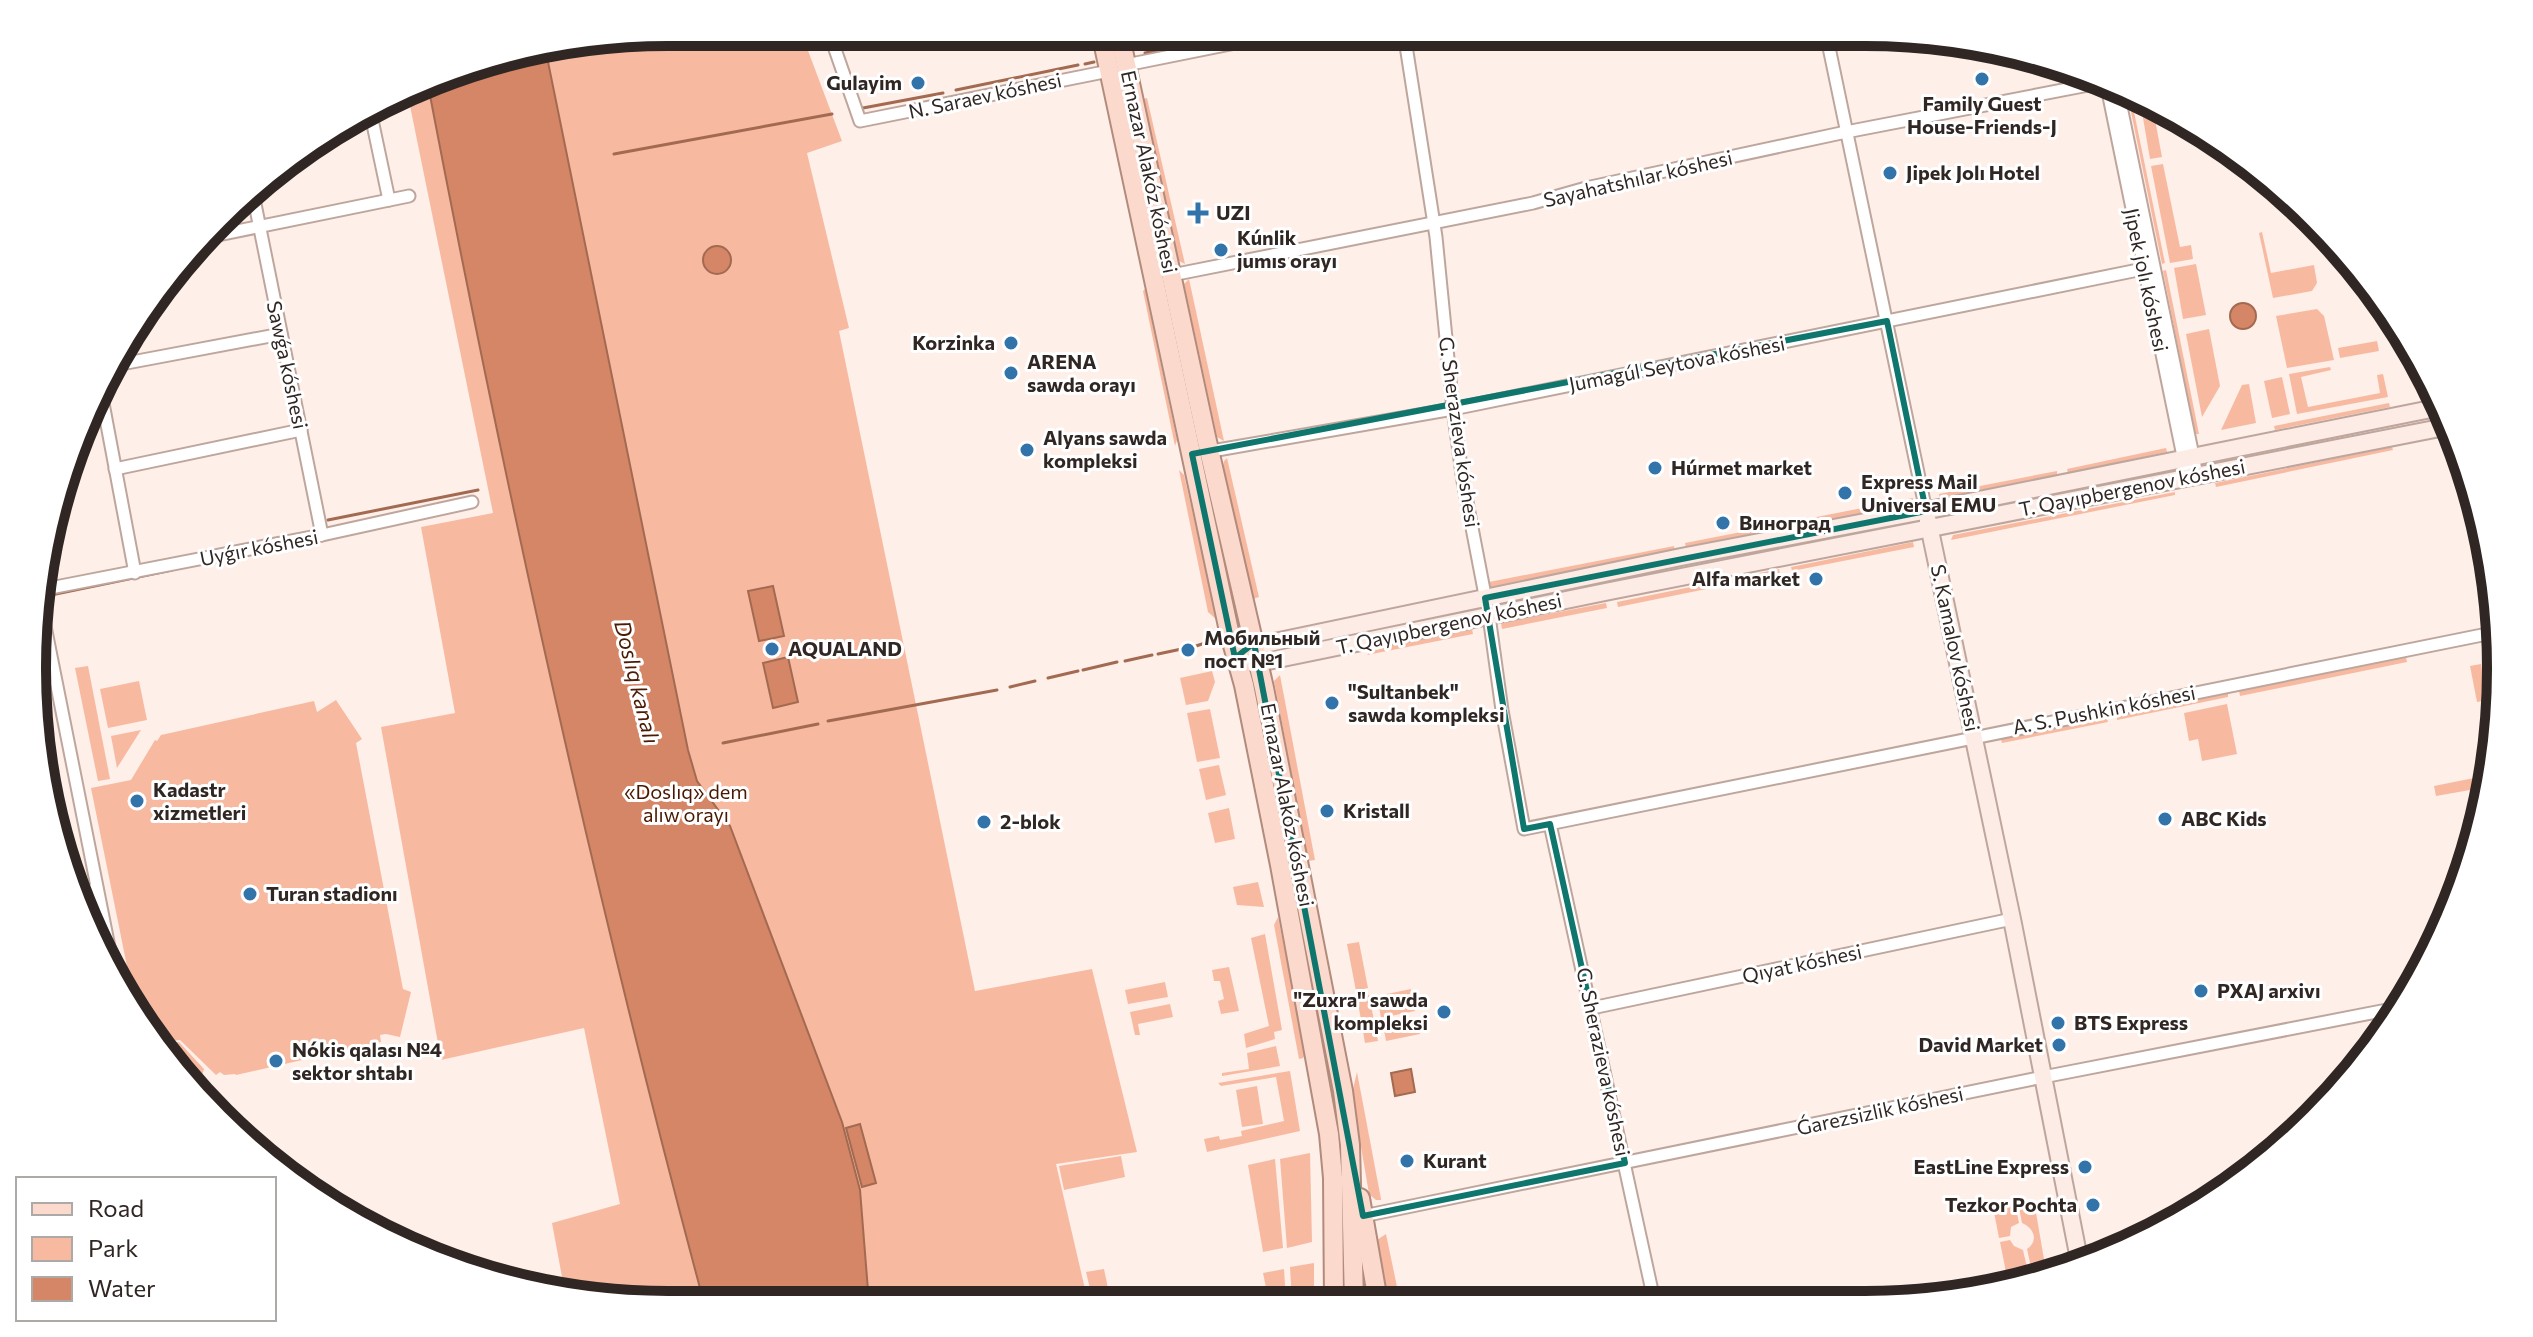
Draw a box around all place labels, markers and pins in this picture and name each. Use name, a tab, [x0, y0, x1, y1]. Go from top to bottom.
place label: Gulayim	[826, 70, 902, 94]
marker: Family Guest House-Friends-J	[1973, 70, 1991, 88]
marker: Gulayim	[909, 74, 927, 92]
place label: Family Guest House-Friends-J	[1907, 91, 2057, 138]
place label: Jipek Jolı Hotel	[1906, 160, 2040, 184]
marker: Jipek Jolı Hotel	[1881, 164, 1899, 182]
place label: UZI	[1216, 200, 1251, 224]
marker: UZI	[1187, 202, 1209, 224]
place label: Kúnlik jumıs orayı	[1236, 225, 1337, 272]
marker: Kúnlik jumıs orayı	[1212, 241, 1230, 259]
place label: Korzinka	[912, 330, 995, 354]
marker: Korzinka	[1002, 334, 1020, 352]
place label: ARENA sawda orayı	[1027, 349, 1136, 396]
marker: ARENA sawda orayı	[1002, 364, 1020, 382]
place label: Alyans sawda kompleksi	[1043, 425, 1167, 472]
marker: Alyans sawda kompleksi	[1018, 441, 1036, 459]
place label: Húrmet market	[1671, 455, 1812, 479]
marker: Húrmet market	[1646, 459, 1664, 477]
place label: Express Mail Universal EMU	[1861, 469, 1996, 516]
marker: Express Mail Universal EMU	[1836, 484, 1854, 502]
place label: Виноград	[1739, 510, 1831, 534]
marker: Виноград	[1714, 514, 1732, 532]
place label: Alfa market	[1692, 566, 1800, 590]
marker: Alfa market	[1807, 570, 1825, 588]
place label: Мобильный пост №1	[1204, 625, 1320, 672]
place label: AQUALAND	[788, 636, 902, 660]
marker: AQUALAND	[763, 640, 781, 658]
marker: Мобильный пост №1	[1179, 641, 1197, 659]
place label: "Sultanbek" sawda kompleksi	[1348, 679, 1505, 726]
marker: "Sultanbek" sawda kompleksi	[1323, 694, 1341, 712]
place label: Kadastr xizmetleri	[153, 777, 246, 824]
marker: Kadastr xizmetleri	[128, 792, 146, 810]
place label: Kristall	[1343, 798, 1410, 822]
marker: Kristall	[1318, 802, 1336, 820]
place label: ABC Kids	[2181, 806, 2267, 830]
place label: 2-blok	[1000, 809, 1061, 833]
marker: ABC Kids	[2156, 810, 2174, 828]
marker: 2-blok	[975, 813, 993, 831]
place label: Turan stadionı	[266, 881, 398, 905]
marker: Turan stadionı	[241, 885, 259, 903]
place label: PXAJ arxivı	[2217, 978, 2320, 1002]
marker: PXAJ arxivı	[2192, 982, 2210, 1000]
place label: "Zuxra" sawda kompleksi	[1294, 987, 1428, 1034]
marker: "Zuxra" sawda kompleksi	[1435, 1003, 1453, 1021]
place label: BTS Express	[2074, 1010, 2188, 1034]
marker: BTS Express	[2049, 1014, 2067, 1032]
place label: David Market	[1918, 1032, 2043, 1056]
marker: David Market	[2050, 1036, 2068, 1054]
place label: Nókis qalası №4 sektor shtabı	[292, 1037, 442, 1084]
marker: Nókis qalası №4 sektor shtabı	[267, 1052, 285, 1070]
place label: Kurant	[1423, 1148, 1487, 1172]
marker: Kurant	[1398, 1152, 1416, 1170]
place label: EastLine Express	[1914, 1154, 2069, 1178]
marker: EastLine Express	[2076, 1158, 2094, 1176]
place label: Tezkor Pochta	[1945, 1192, 2077, 1216]
marker: Tezkor Pochta	[2084, 1196, 2102, 1214]

